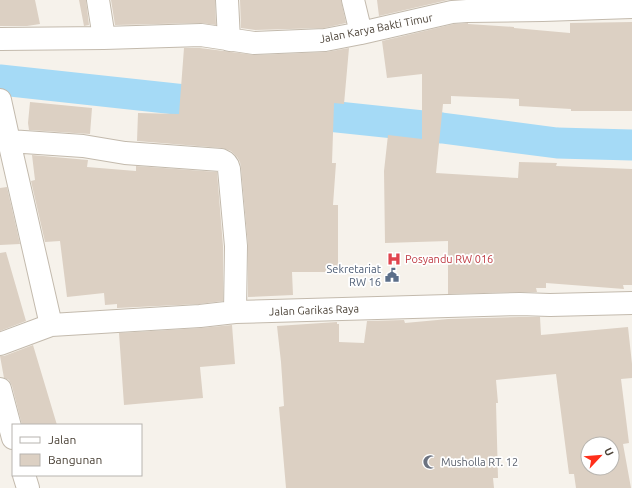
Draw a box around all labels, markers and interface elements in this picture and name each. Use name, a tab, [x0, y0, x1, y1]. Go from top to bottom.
street label: Jalan Karya Bakti Timur	[318, 11, 435, 45]
hospital icon: Posyandu RW 016	[386, 251, 402, 267]
place label: Posyandu RW 016	[405, 253, 493, 265]
place label: Sekretariat RW 16	[327, 263, 382, 288]
public building icon: Sekretariat RW 16	[384, 267, 400, 283]
street label: Jalan Garikas Raya	[269, 302, 359, 318]
legend	[12, 424, 142, 476]
text: Jalan	[48, 433, 76, 446]
north arrow	[580, 436, 620, 476]
text: U	[602, 446, 616, 458]
text: Bangunan	[48, 453, 102, 466]
mosque icon: Musholla RT. 12	[422, 454, 438, 470]
place label: Musholla RT. 12	[441, 456, 518, 468]

